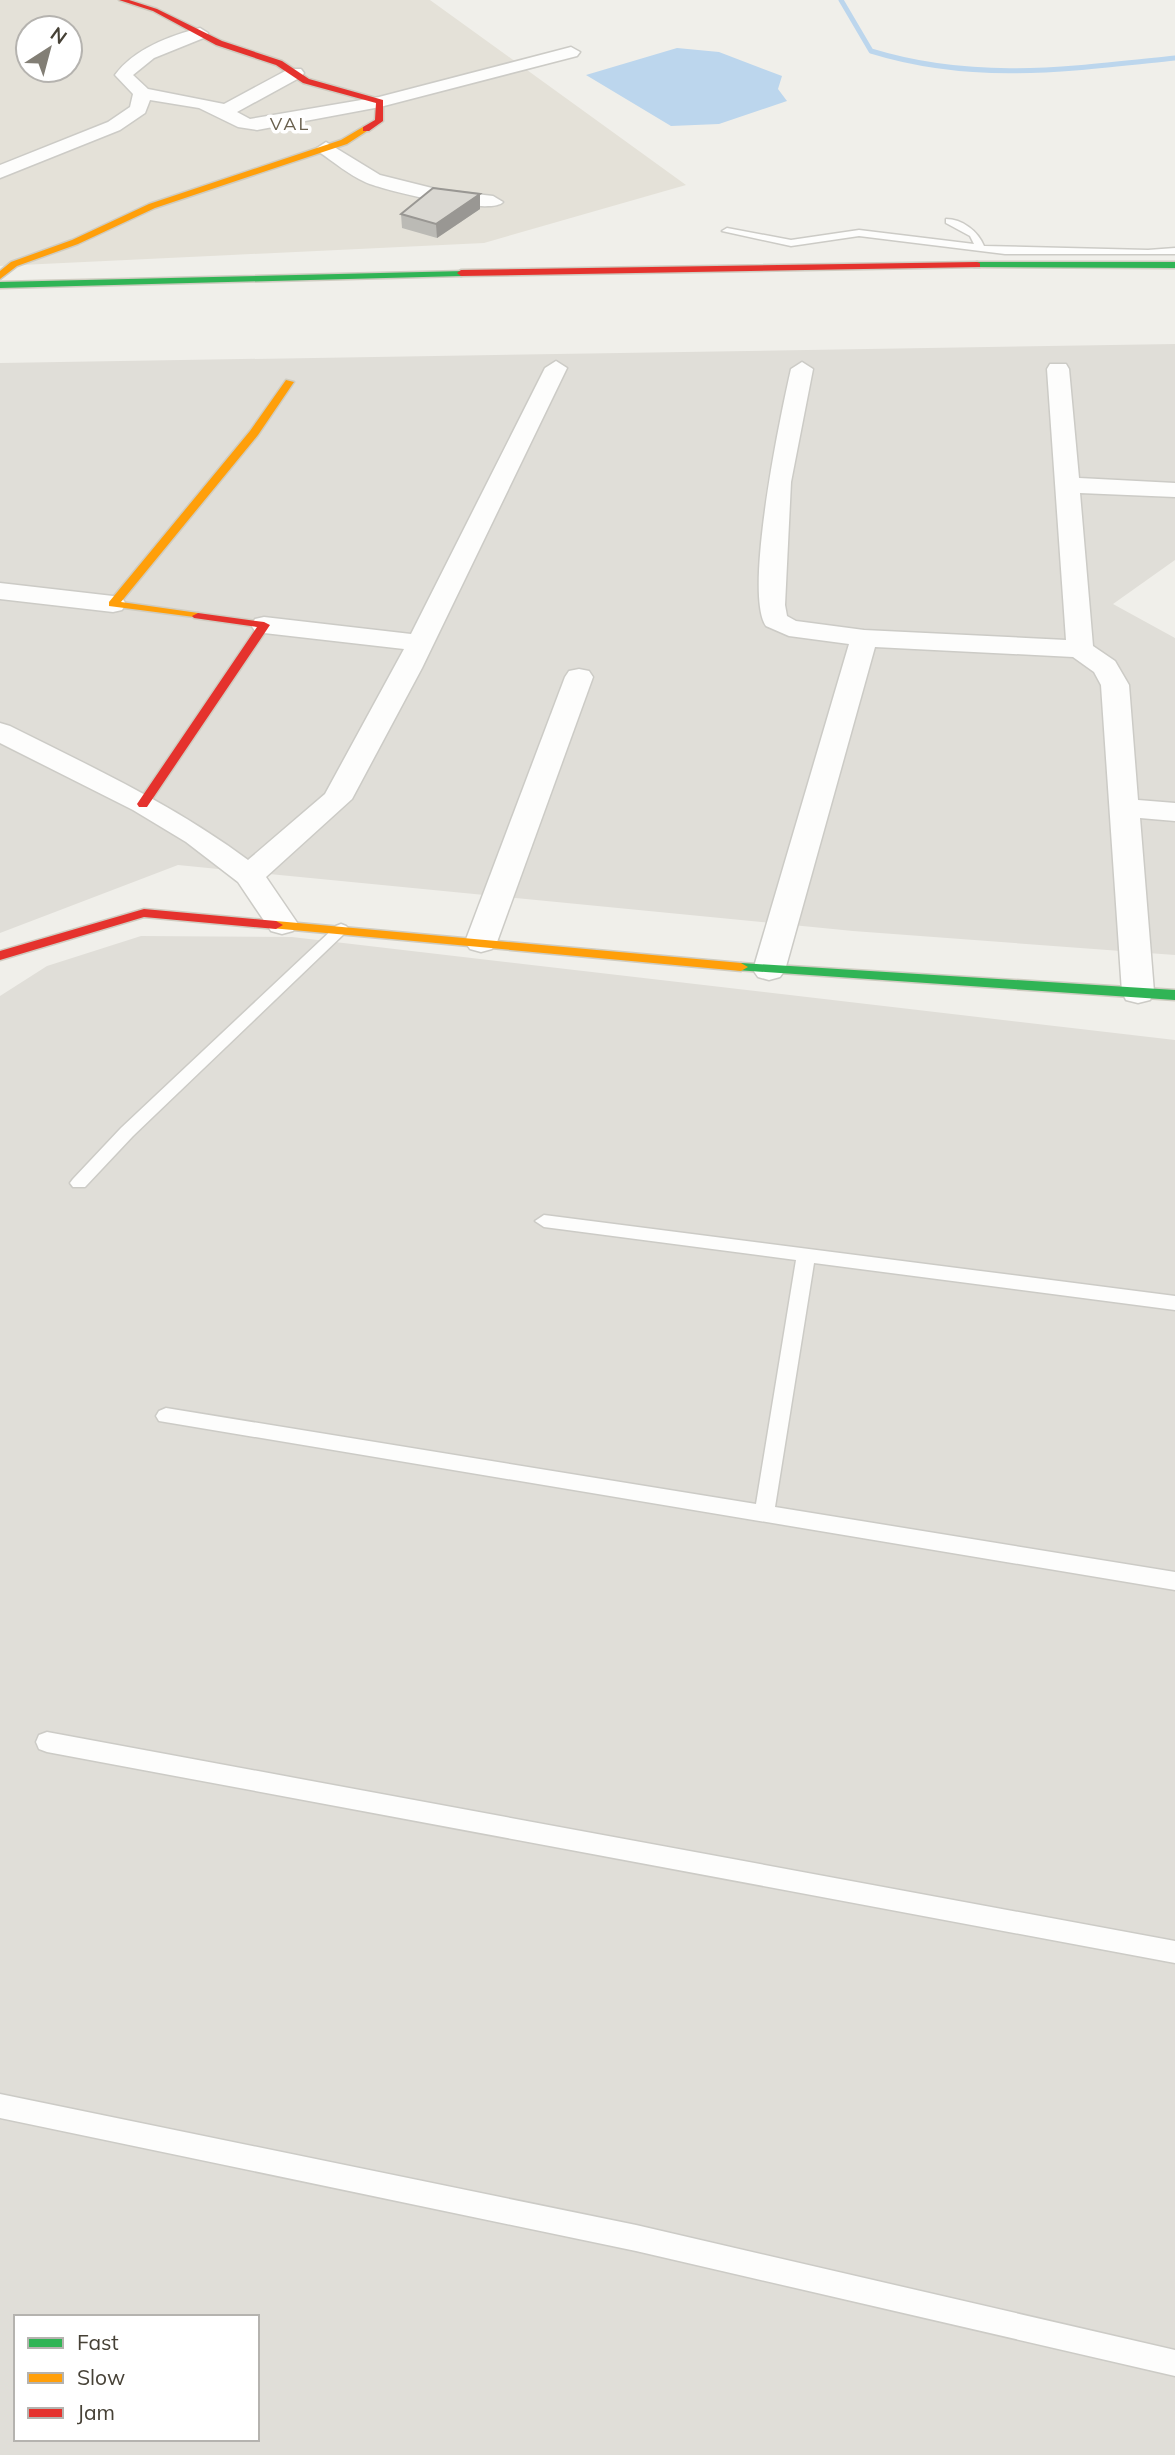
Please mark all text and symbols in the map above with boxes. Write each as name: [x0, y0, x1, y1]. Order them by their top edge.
north arrow: [14, 14, 84, 84]
text: N: [46, 21, 72, 49]
district label: VAL: [270, 112, 310, 135]
legend: [14, 2315, 259, 2441]
text: Fast: [77, 2329, 119, 2355]
text: Slow: [77, 2364, 125, 2390]
text: Jam: [77, 2399, 115, 2425]

